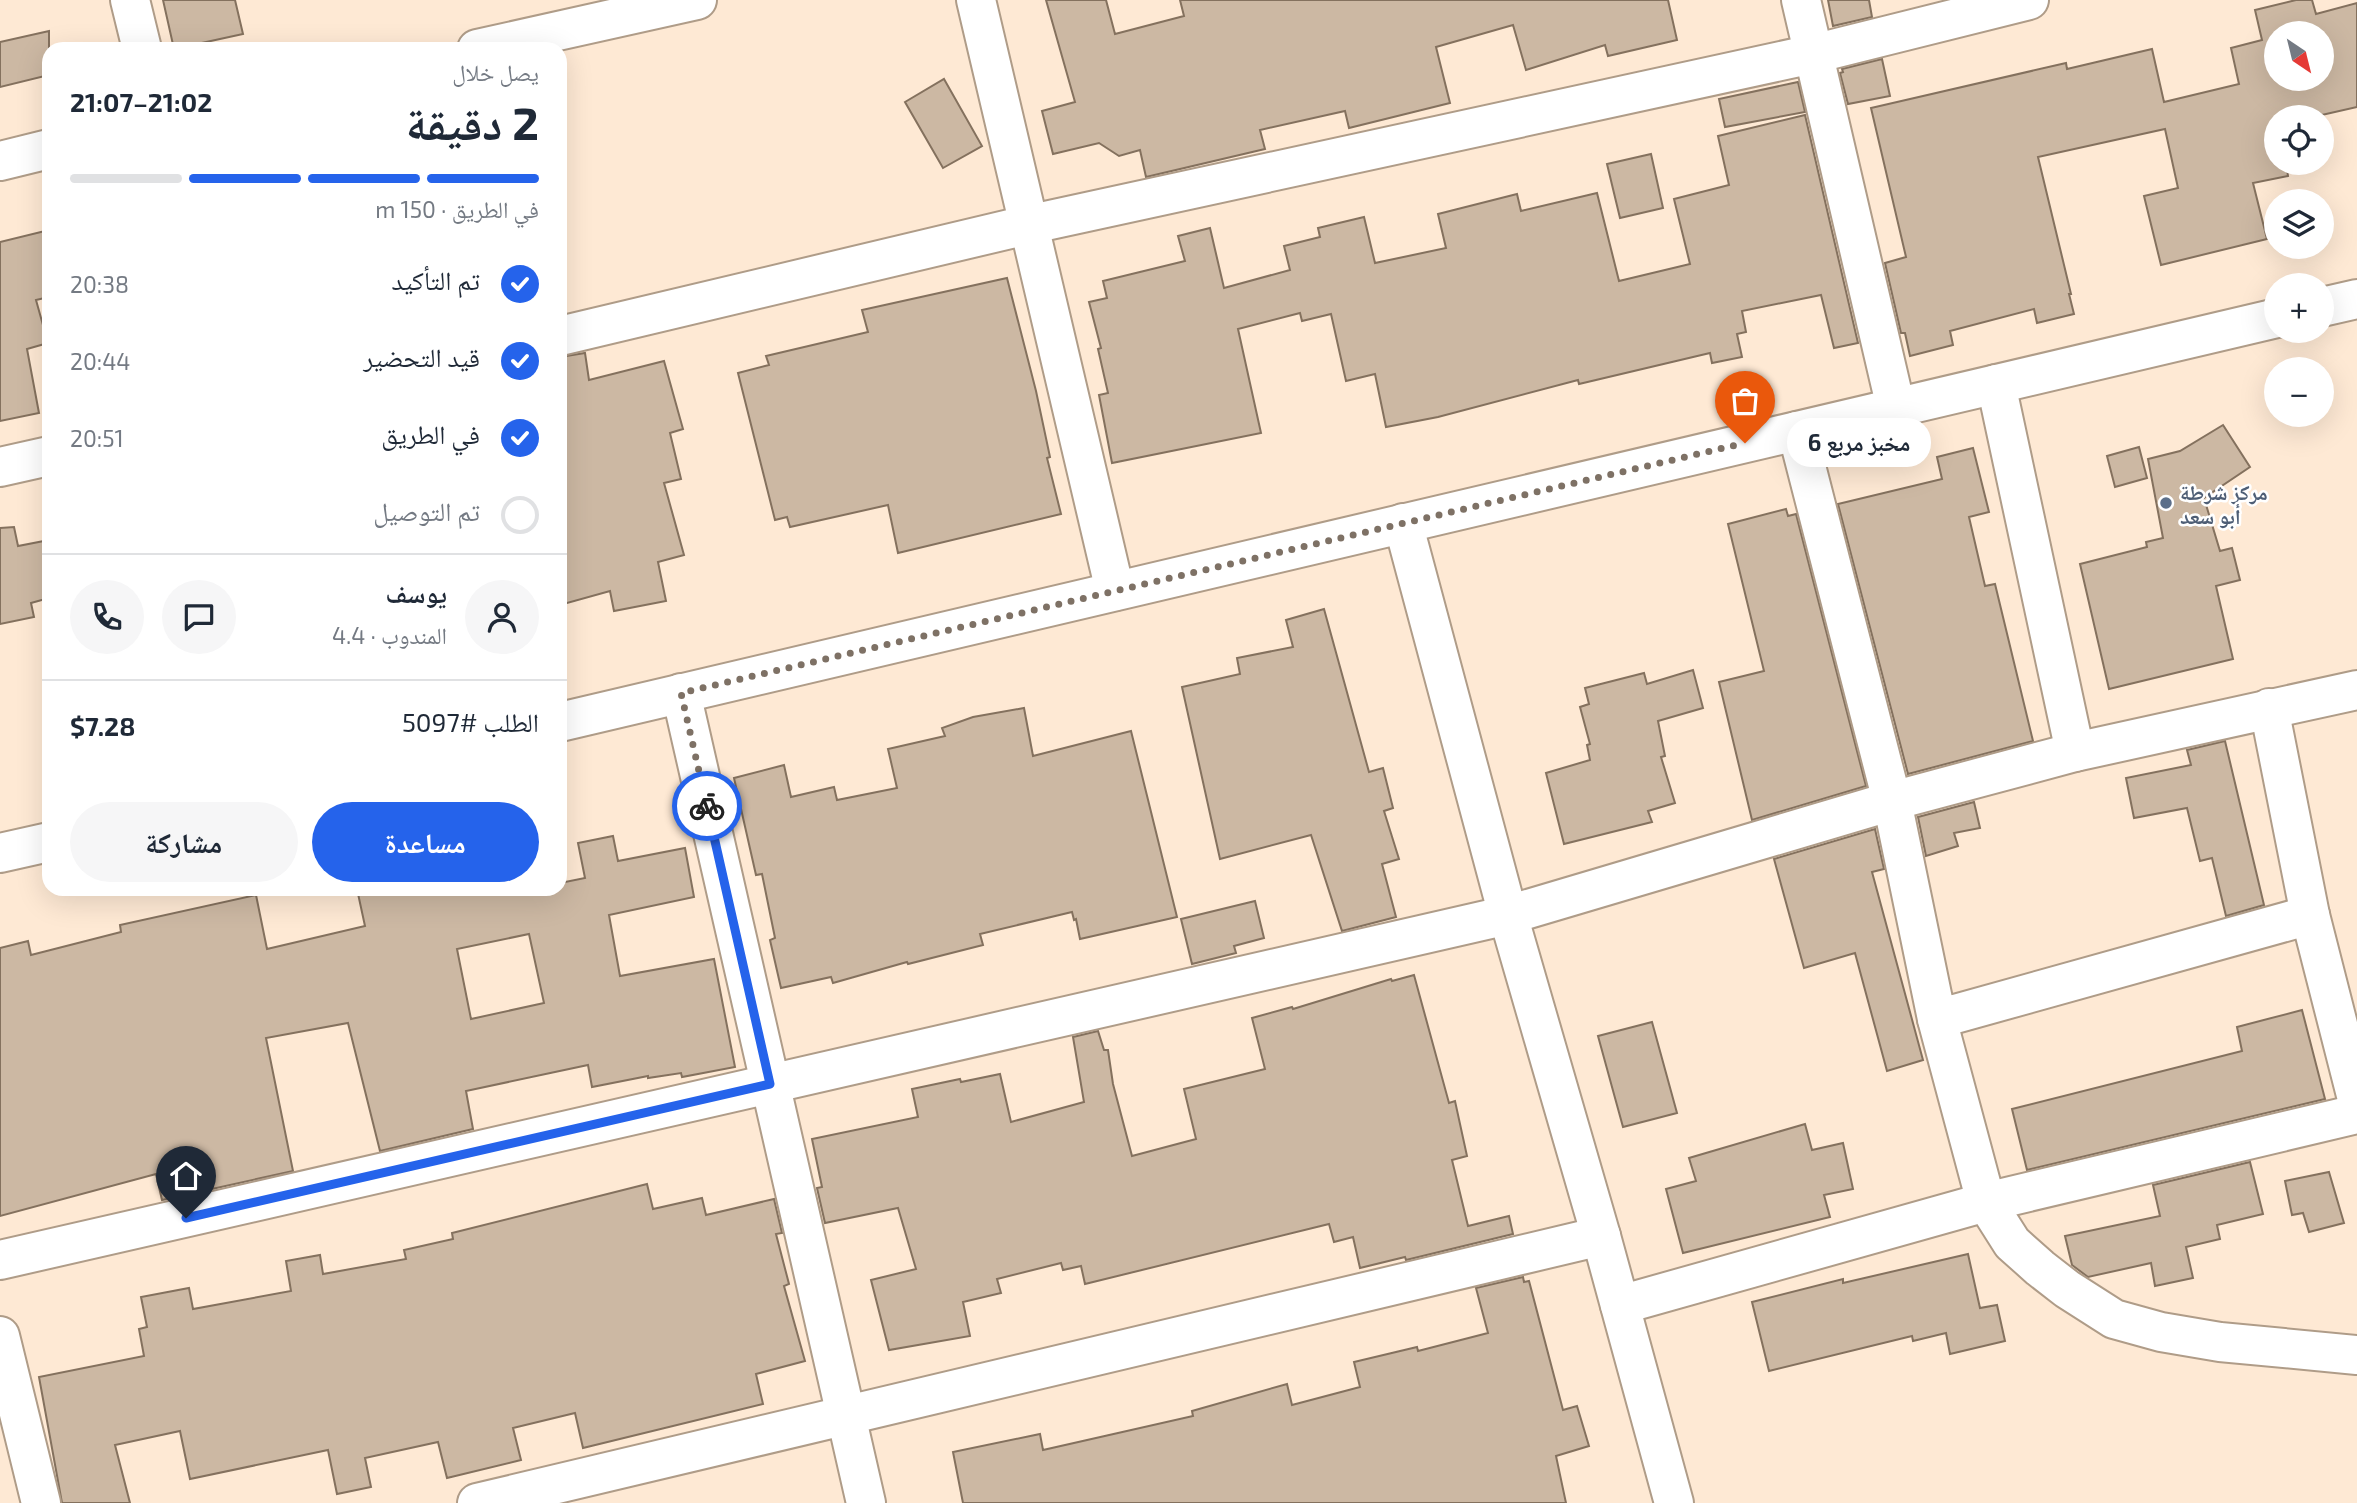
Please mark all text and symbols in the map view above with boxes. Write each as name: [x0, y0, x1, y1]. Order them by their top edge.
north arrow: [2264, 21, 2334, 91]
map controls: [2264, 21, 2334, 427]
text: يصل خلال: [452, 58, 539, 86]
text: 21:02–21:07: [70, 86, 212, 117]
text: 2 دقيقة: [406, 94, 539, 149]
button: locate: [2264, 105, 2334, 175]
button: layers: [2264, 189, 2334, 259]
text: في الطريق · 150 m: [375, 195, 539, 223]
text: تم التأكيد: [391, 264, 480, 295]
icon: check: [501, 265, 539, 303]
text: 20:38: [70, 270, 129, 298]
button: +: [2264, 273, 2334, 343]
text: قيد التحضير: [363, 341, 480, 372]
icon: check: [501, 342, 539, 380]
text: 20:44: [70, 347, 131, 375]
button: −: [2264, 357, 2334, 427]
pin: [1715, 371, 1775, 443]
icon: bag: [1726, 382, 1764, 420]
text: في الطريق: [381, 418, 480, 449]
callout: مخبز مربع 6: [1787, 418, 1930, 467]
icon: check: [501, 419, 539, 457]
text: 20:51: [70, 424, 124, 452]
text: مخبز مربع 6: [1808, 428, 1910, 456]
place label: مركز شرطة أبو سعد: [2180, 479, 2268, 529]
text: تم التوصيل: [373, 495, 480, 526]
marker: مركز شرطة أبو سعد: [2158, 495, 2174, 511]
text: يوسف: [386, 577, 447, 608]
button: phone: [70, 580, 144, 654]
button: chat: [162, 580, 236, 654]
button: person: [465, 580, 539, 654]
text: المندوب · 4.4: [332, 621, 447, 649]
text: الطلب #5097: [402, 706, 539, 737]
text: $7.28: [70, 710, 135, 741]
courier: [672, 771, 742, 841]
icon: bike: [688, 787, 726, 825]
button: مشاركة: [70, 802, 298, 882]
button: مساعدة: [312, 802, 539, 882]
pin: [156, 1146, 216, 1218]
icon: home: [167, 1157, 205, 1195]

